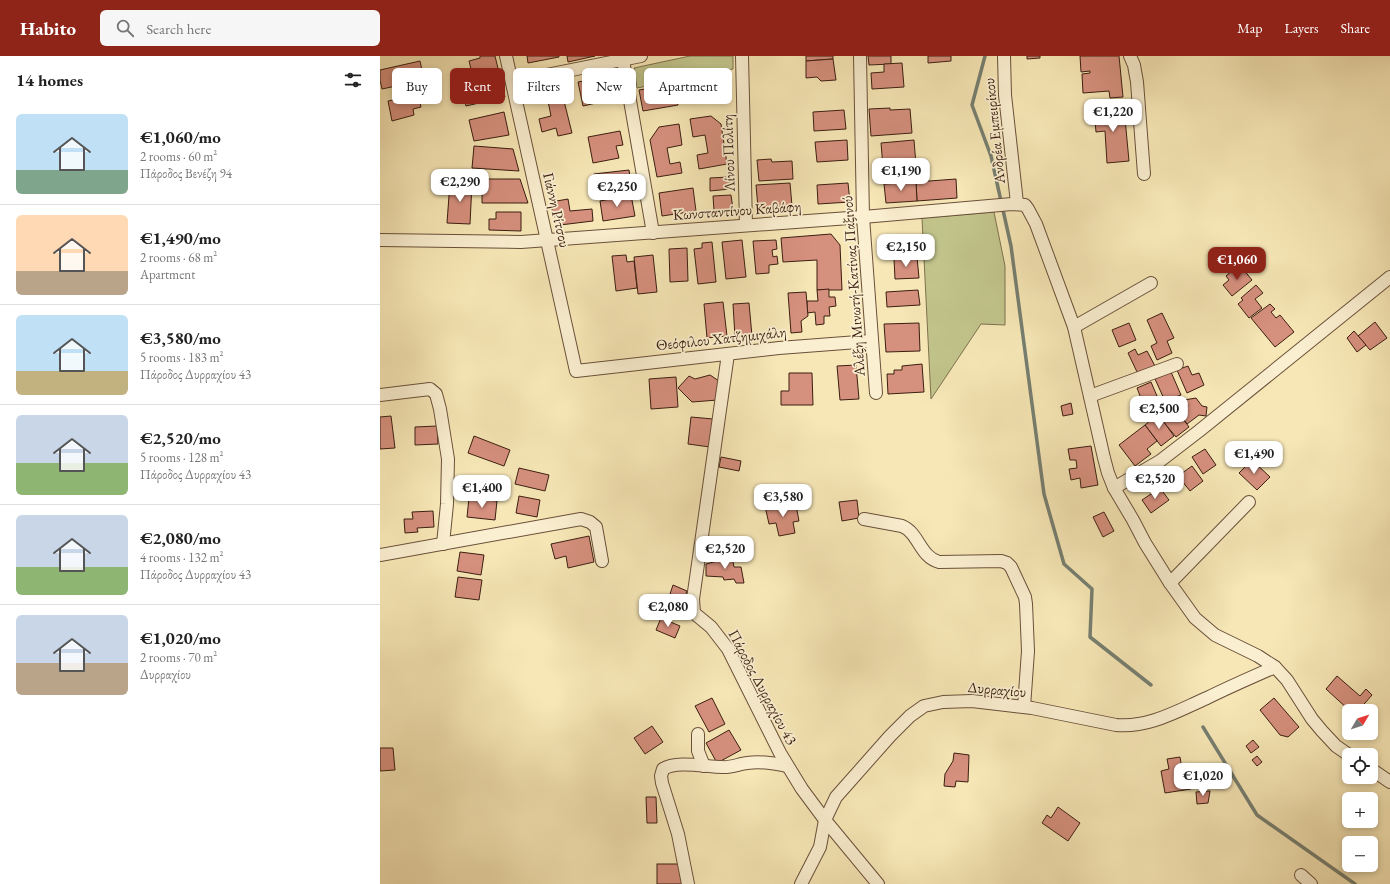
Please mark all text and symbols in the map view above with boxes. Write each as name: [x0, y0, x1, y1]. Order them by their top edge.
search box: [100, 10, 380, 46]
text: Habito: [20, 16, 76, 41]
icon: search: [114, 17, 136, 39]
text: Search here: [146, 19, 211, 38]
text: Map: [1237, 19, 1262, 37]
text: Layers: [1284, 19, 1319, 37]
text: Share: [1341, 19, 1370, 37]
chip: Buy: [392, 68, 442, 104]
chip: Rent: [450, 68, 505, 104]
chip: Filters: [513, 68, 574, 104]
chip: New: [582, 68, 636, 104]
chip: Apartment: [644, 68, 732, 104]
text: 14 homes: [16, 69, 83, 91]
icon: filters: [342, 69, 364, 91]
street label: Ανδρέα Εμπειρίκου: [979, 77, 1009, 186]
pin: €1,220: [1080, 99, 1146, 133]
text: €1,220: [1093, 103, 1133, 120]
street label: Λίνου Πολίτη: [717, 114, 739, 193]
text: €1,060/mo: [140, 126, 221, 148]
icon: home: [48, 130, 96, 178]
text: 2 rooms · 60 m²: [140, 148, 217, 165]
pin: €1,190: [868, 158, 934, 192]
text: €1,190: [881, 162, 921, 179]
text: Πάροδος Βενέζη 94: [140, 165, 232, 182]
pin: €2,290: [427, 169, 493, 203]
street label: Γιάννη Ρίτσου: [539, 171, 575, 249]
text: €2,290: [440, 173, 480, 190]
pin: €2,250: [584, 174, 650, 208]
text: €2,250: [597, 178, 637, 195]
street label: Αλέξη Μινωτή-Κατίνας Παξινού: [837, 195, 869, 378]
street label: Κωνσταντίνου Καβάφη: [672, 196, 802, 224]
text: €1,490/mo: [140, 227, 221, 249]
icon: home: [48, 231, 96, 279]
pin: €2,150: [873, 234, 939, 268]
text: €2,150: [886, 238, 926, 255]
pin: €1,060: [1204, 247, 1270, 281]
text: 2 rooms · 68 m²: [140, 249, 217, 266]
text: €1,060: [1217, 251, 1257, 268]
text: Apartment: [140, 266, 195, 283]
street label: Θεόφιλου Χατζημιχάλη: [655, 322, 787, 354]
text: €3,580/mo: [140, 327, 221, 349]
icon: home: [48, 331, 96, 379]
text: 5 rooms · 183 m²: [140, 349, 224, 366]
text: Πάροδος Δυρραχίου 43: [140, 366, 251, 383]
pin: €2,500: [1126, 396, 1192, 430]
text: €2,500: [1139, 400, 1179, 417]
text: €2,520/mo: [140, 427, 221, 449]
icon: home: [48, 431, 96, 479]
pin: €1,490: [1221, 441, 1287, 475]
text: €1,490: [1234, 445, 1274, 462]
text: 5 rooms · 128 m²: [140, 449, 224, 466]
text: Πάροδος Δυρραχίου 43: [140, 466, 251, 483]
pin: €2,520: [1122, 466, 1188, 500]
text: €2,520: [1135, 470, 1175, 487]
pin: €1,400: [449, 475, 515, 509]
text: €1,400: [462, 479, 502, 496]
pin: €3,580: [750, 484, 816, 518]
text: €3,580: [763, 488, 803, 505]
text: €2,080/mo: [140, 527, 221, 549]
icon: home: [48, 531, 96, 579]
pin: €2,520: [692, 536, 758, 570]
text: €2,520: [705, 540, 745, 557]
text: 4 rooms · 132 m²: [140, 549, 224, 566]
text: Πάροδος Δυρραχίου 43: [140, 566, 251, 583]
pin: €2,080: [635, 594, 701, 628]
text: €2,080: [648, 598, 688, 615]
street label: Πάροδος Δυρραχίου 43: [724, 626, 802, 748]
text: €1,020/mo: [140, 627, 221, 649]
icon: home: [48, 631, 96, 679]
text: 2 rooms · 70 m²: [140, 649, 217, 666]
text: Δυρραχίου: [140, 666, 191, 683]
street label: Δυρραχίου: [967, 677, 1027, 701]
north arrow: [1342, 704, 1378, 740]
map controls: [1342, 704, 1378, 872]
button: locate: [1342, 748, 1378, 784]
pin: €1,020: [1170, 763, 1236, 797]
text: €1,020: [1183, 767, 1223, 784]
button: +: [1342, 792, 1378, 828]
button: −: [1342, 836, 1378, 872]

